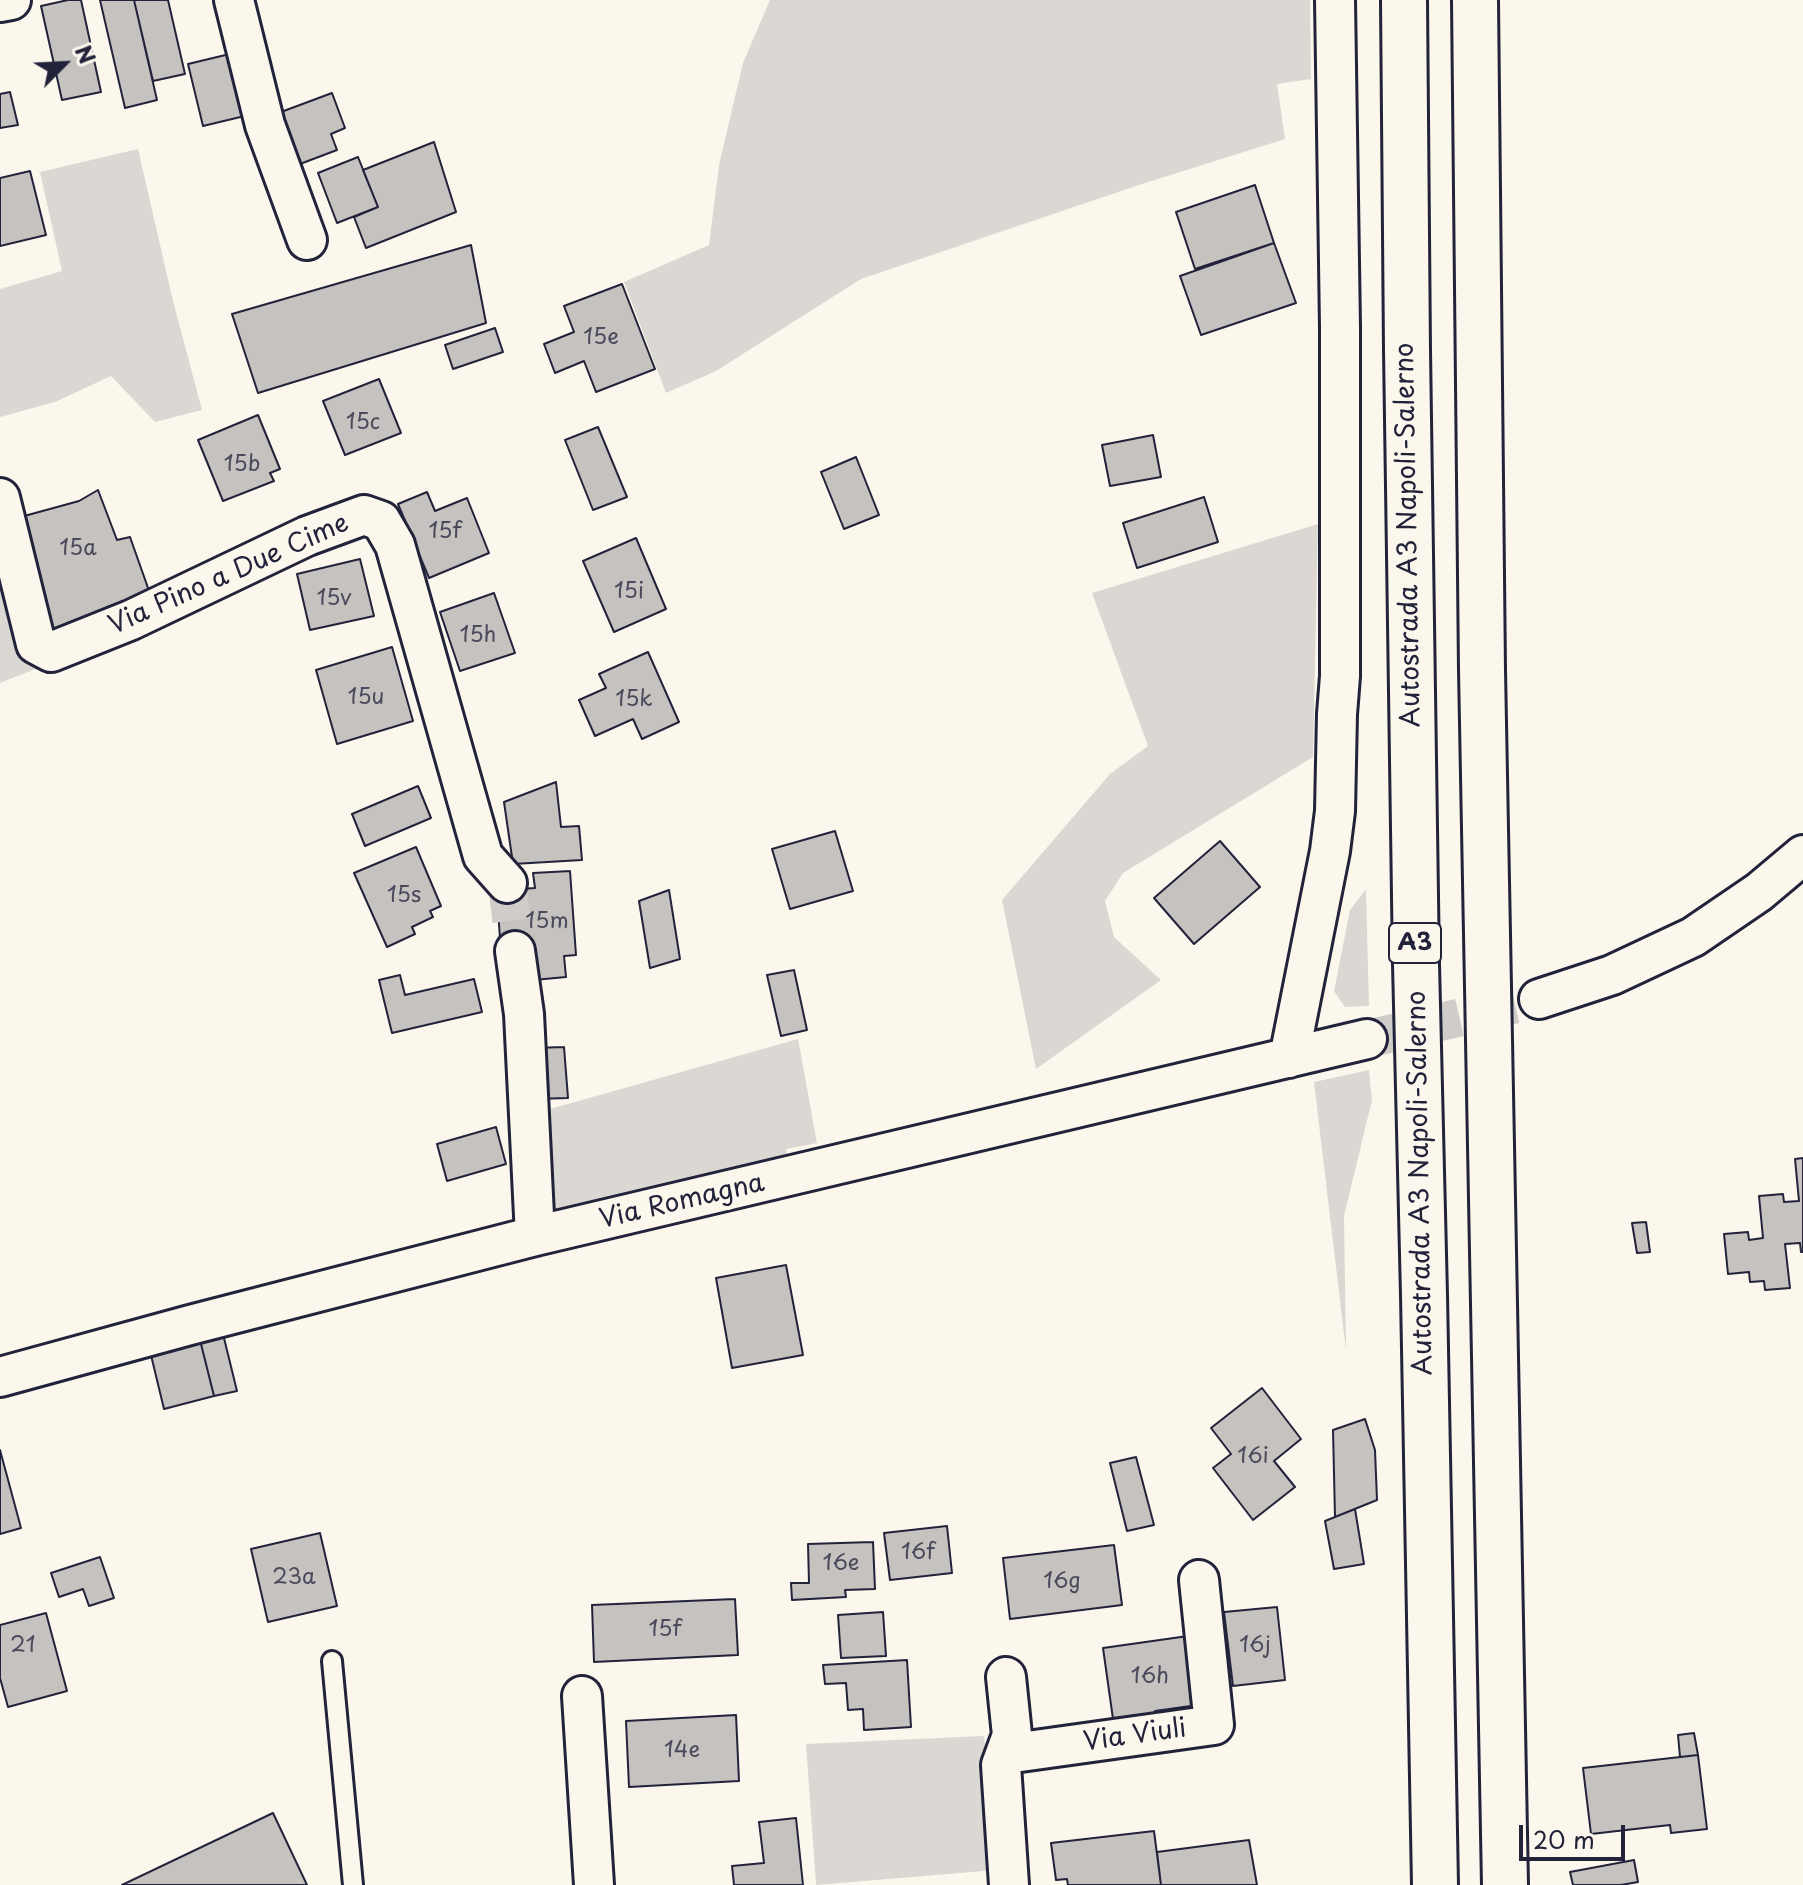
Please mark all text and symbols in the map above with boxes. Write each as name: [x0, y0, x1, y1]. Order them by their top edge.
north arrow: [24, 24, 104, 104]
text: N: [68, 39, 105, 69]
house number: 15e: [583, 325, 619, 351]
street label: Autostrada A3 Napoli-Salerno: [1390, 342, 1428, 728]
house number: 15c: [346, 410, 380, 436]
house number: 15b: [224, 452, 260, 478]
street label: Via Pino a Due Cime: [104, 508, 354, 642]
house number: 15f: [428, 519, 462, 545]
house number: 15a: [59, 536, 97, 562]
house number: 15i: [614, 579, 644, 605]
house number: 15v: [316, 586, 352, 612]
house number: 15h: [460, 623, 496, 649]
house number: 15u: [348, 685, 384, 711]
house number: 15k: [615, 687, 653, 713]
house number: 15s: [387, 883, 421, 909]
house number: 15m: [525, 909, 569, 935]
road number: A3: [1389, 923, 1441, 963]
street label: Autostrada A3 Napoli-Salerno: [1402, 990, 1440, 1376]
street label: Via Romagna: [597, 1168, 767, 1236]
house number: 16i: [1237, 1444, 1269, 1470]
house number: 16f: [901, 1540, 935, 1566]
house number: 16e: [823, 1551, 859, 1577]
house number: 23a: [272, 1565, 316, 1591]
house number: 16g: [1043, 1569, 1081, 1595]
house number: 15f: [648, 1617, 682, 1643]
house number: 21: [10, 1633, 36, 1659]
house number: 16j: [1239, 1633, 1271, 1659]
house number: 16h: [1131, 1664, 1169, 1690]
street label: Via Viuli: [1082, 1713, 1188, 1759]
house number: 14e: [664, 1738, 700, 1764]
scale bar: [1523, 1809, 1629, 1859]
text: 20 m: [1533, 1821, 1595, 1857]

